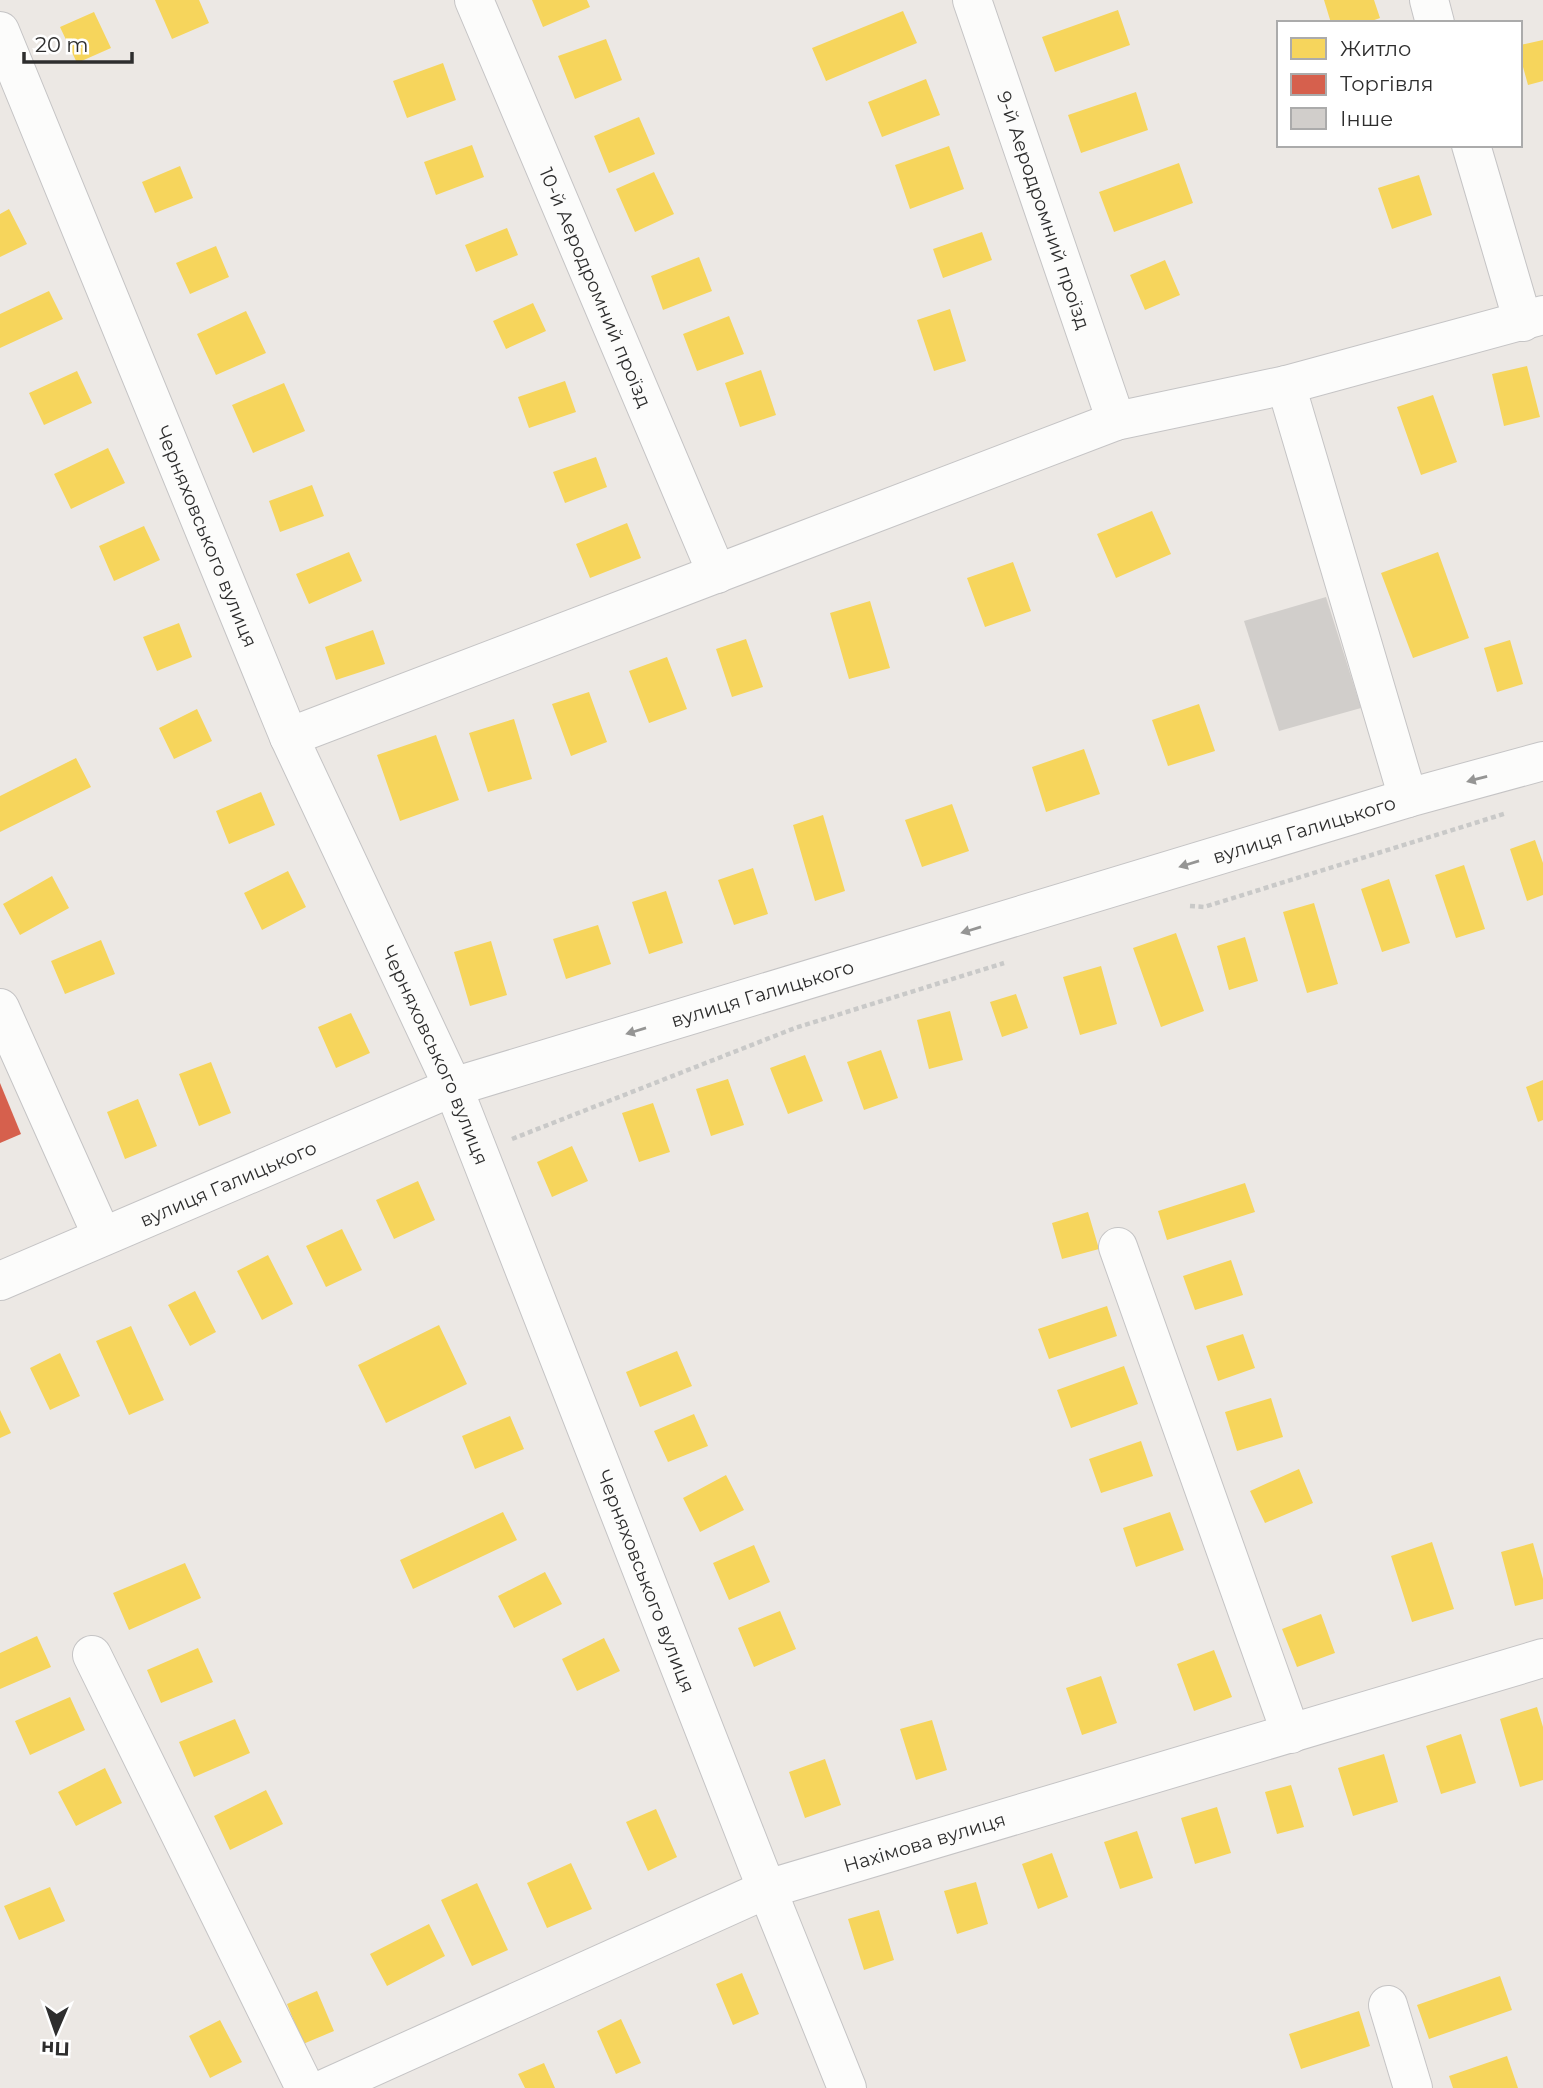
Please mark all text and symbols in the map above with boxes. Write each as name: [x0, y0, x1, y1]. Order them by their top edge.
scale bar: [24, 21, 133, 65]
legend: [1277, 21, 1522, 147]
text: 20 m: [35, 32, 89, 57]
text: Житло: [1340, 36, 1411, 61]
text: Торгівля: [1340, 71, 1433, 96]
street label: 9-й Аеродромний проїзд: [992, 88, 1095, 332]
text: Інше: [1340, 106, 1393, 131]
street label: 10-й Аеродромний проїзд: [534, 164, 656, 411]
street label: Черняховського вулиця: [151, 422, 262, 651]
one-way arrow: [1466, 774, 1487, 784]
street label: вулиця Галицького: [1210, 791, 1399, 868]
one-way arrow: [1178, 860, 1199, 870]
one-way arrow: [960, 925, 981, 936]
street label: Черняховського вулиця: [376, 942, 493, 1168]
street label: вулиця Галицького: [668, 955, 857, 1032]
one-way arrow: [625, 1027, 646, 1037]
street label: вулиця Галицького: [136, 1136, 320, 1232]
street label: Черняховського вулиця: [592, 1467, 700, 1696]
street label: Нахімова вулиця: [841, 1808, 1008, 1878]
north arrow: [21, 1997, 91, 2067]
text: Пн: [41, 2036, 70, 2060]

